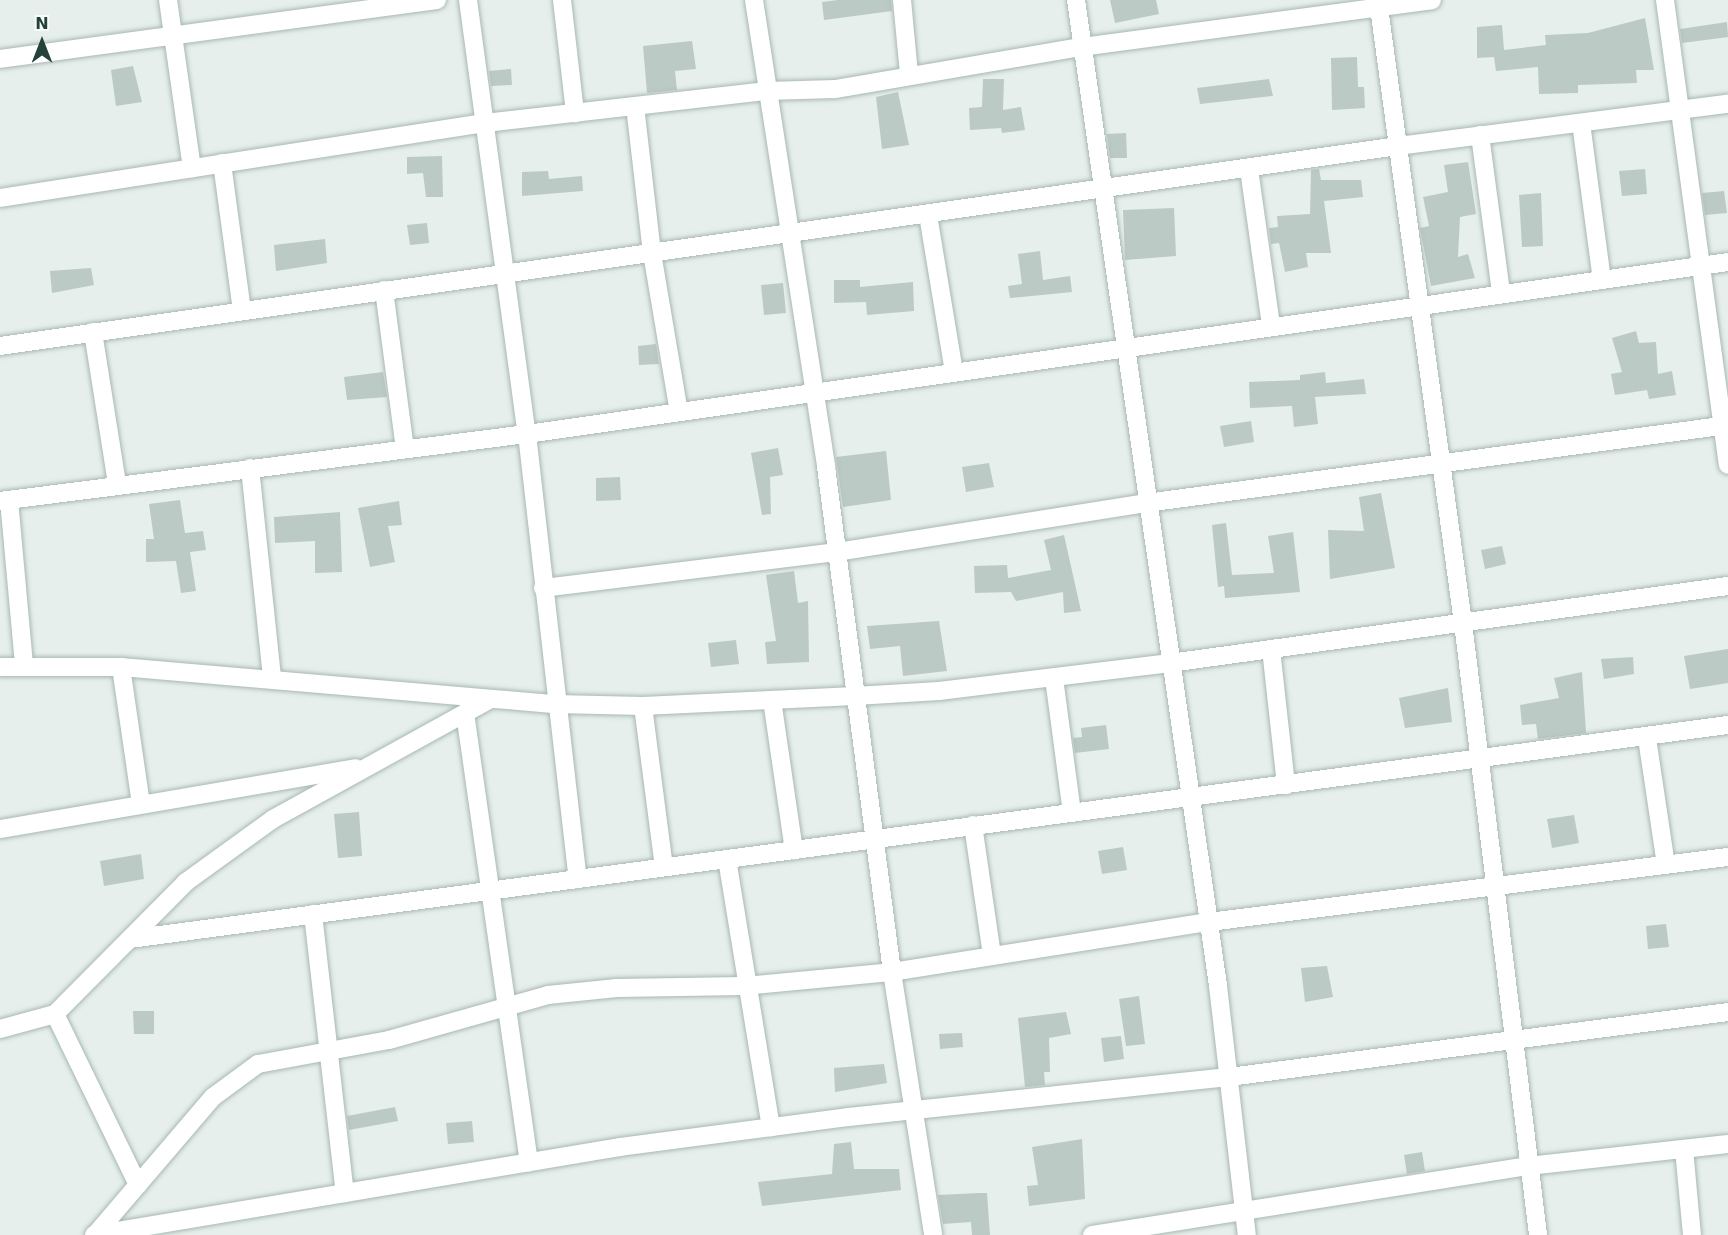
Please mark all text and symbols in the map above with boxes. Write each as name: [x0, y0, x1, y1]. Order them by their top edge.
north arrow: [12, 12, 72, 72]
text: N: [35, 14, 49, 33]

